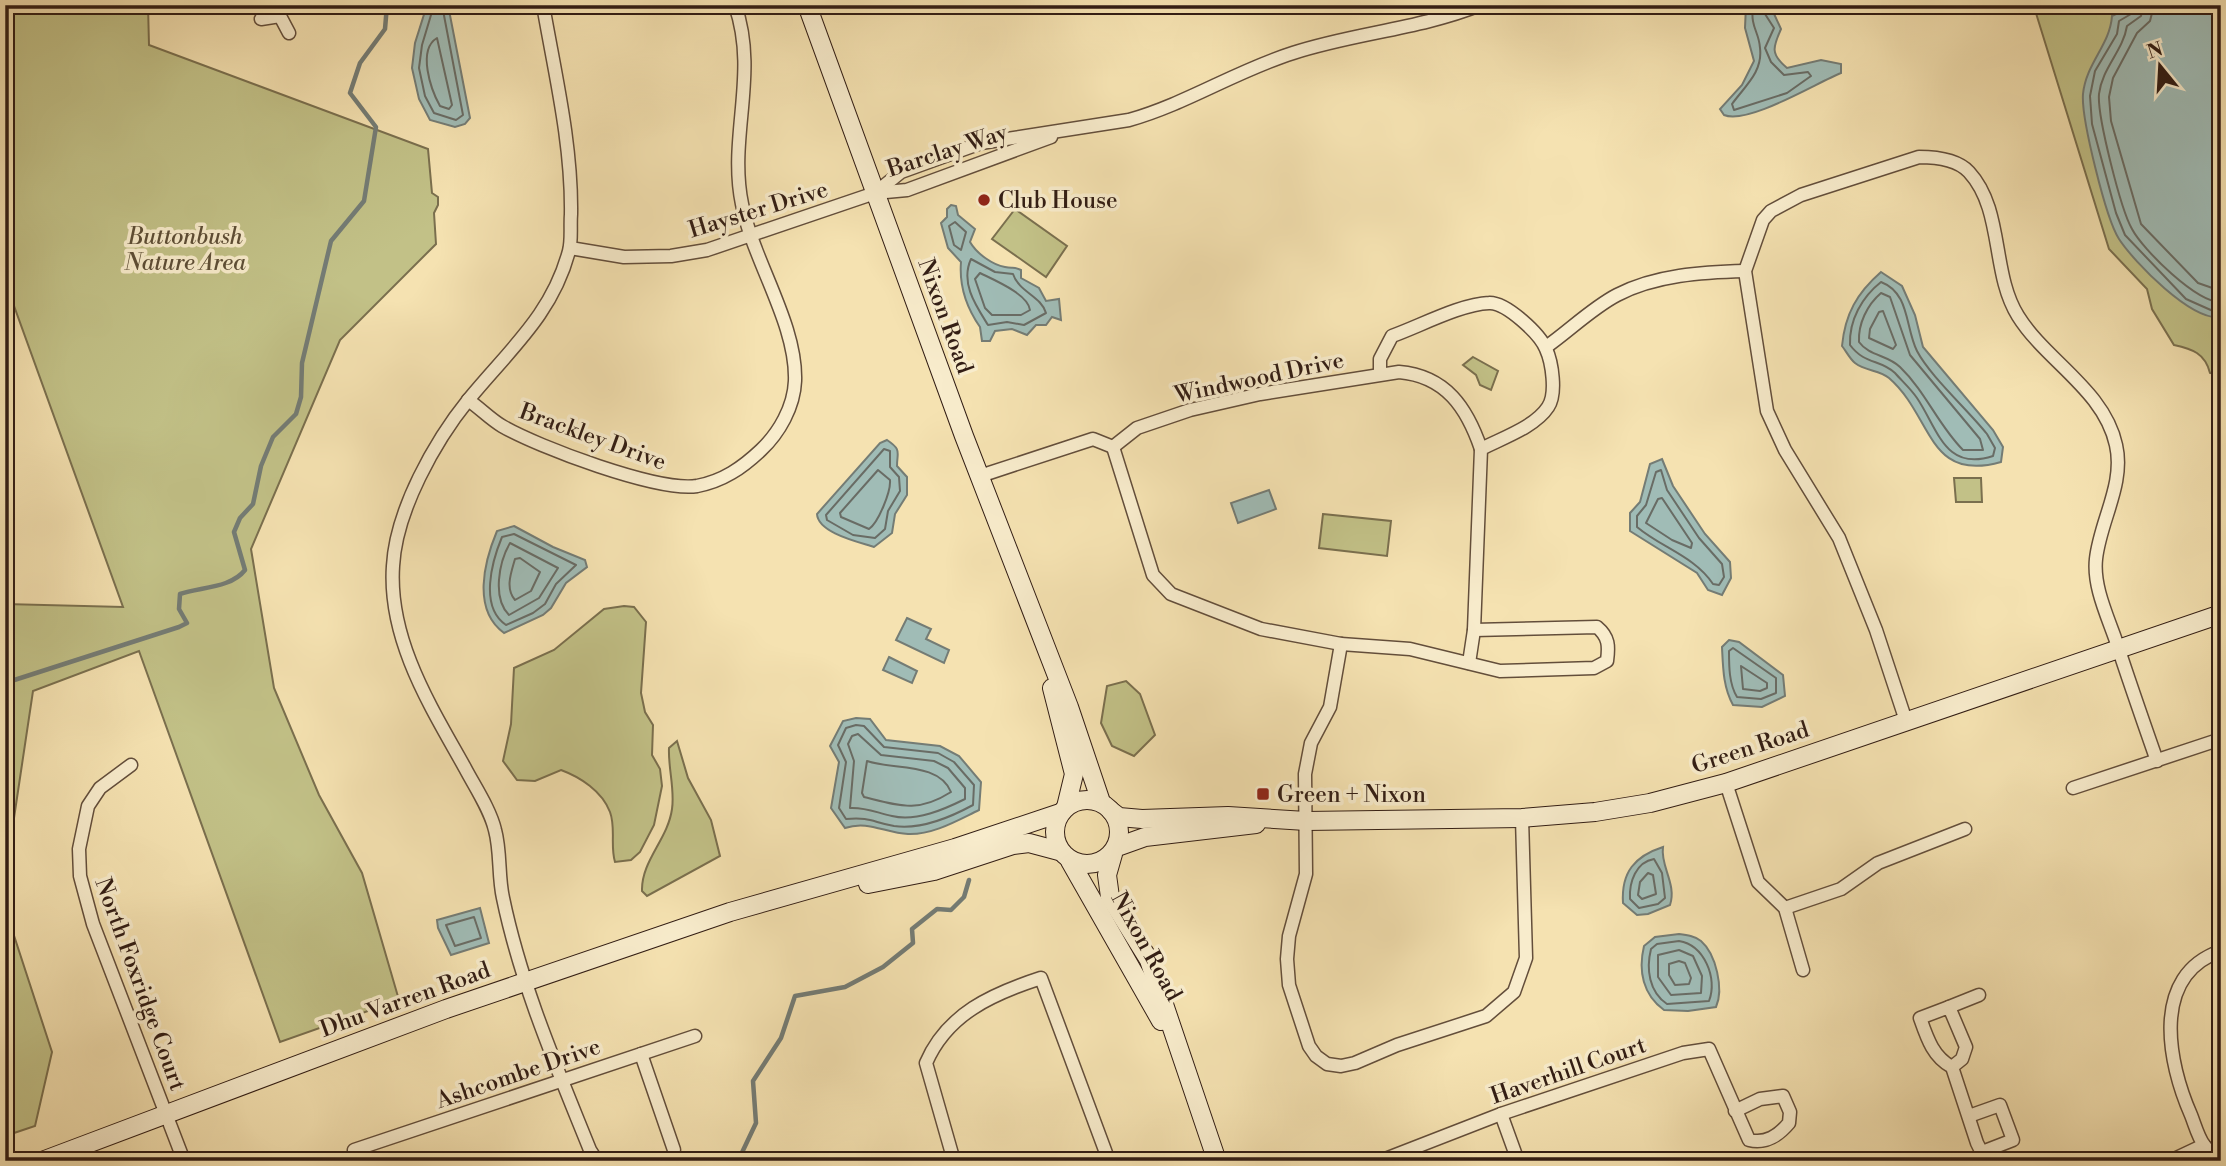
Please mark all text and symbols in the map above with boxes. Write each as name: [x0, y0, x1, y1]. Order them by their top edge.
north arrow: [2124, 32, 2194, 102]
text: N: [2144, 37, 2166, 65]
street label: Barclay Way: [883, 118, 1012, 184]
street label: Hayster Drive: [685, 175, 831, 244]
place label: Club House: [998, 187, 1118, 215]
marker: Club House: [976, 192, 992, 208]
park label: Buttonbush Nature Area: [123, 223, 246, 277]
street label: Nixon Road: [911, 255, 979, 378]
street label: Windwood Drive: [1171, 346, 1346, 410]
street label: Brackley Drive: [515, 397, 670, 476]
street label: Green Road: [1688, 716, 1813, 780]
place label: Green + Nixon: [1277, 781, 1426, 809]
marker: Green + Nixon: [1255, 786, 1271, 802]
street label: North Foxridge Court: [89, 874, 192, 1095]
street label: Nixon Road: [1105, 887, 1188, 1006]
street label: Dhu Varren Road: [316, 956, 494, 1044]
street label: Haverhill Court: [1487, 1031, 1650, 1111]
street label: Ashcombe Drive: [431, 1033, 604, 1116]

